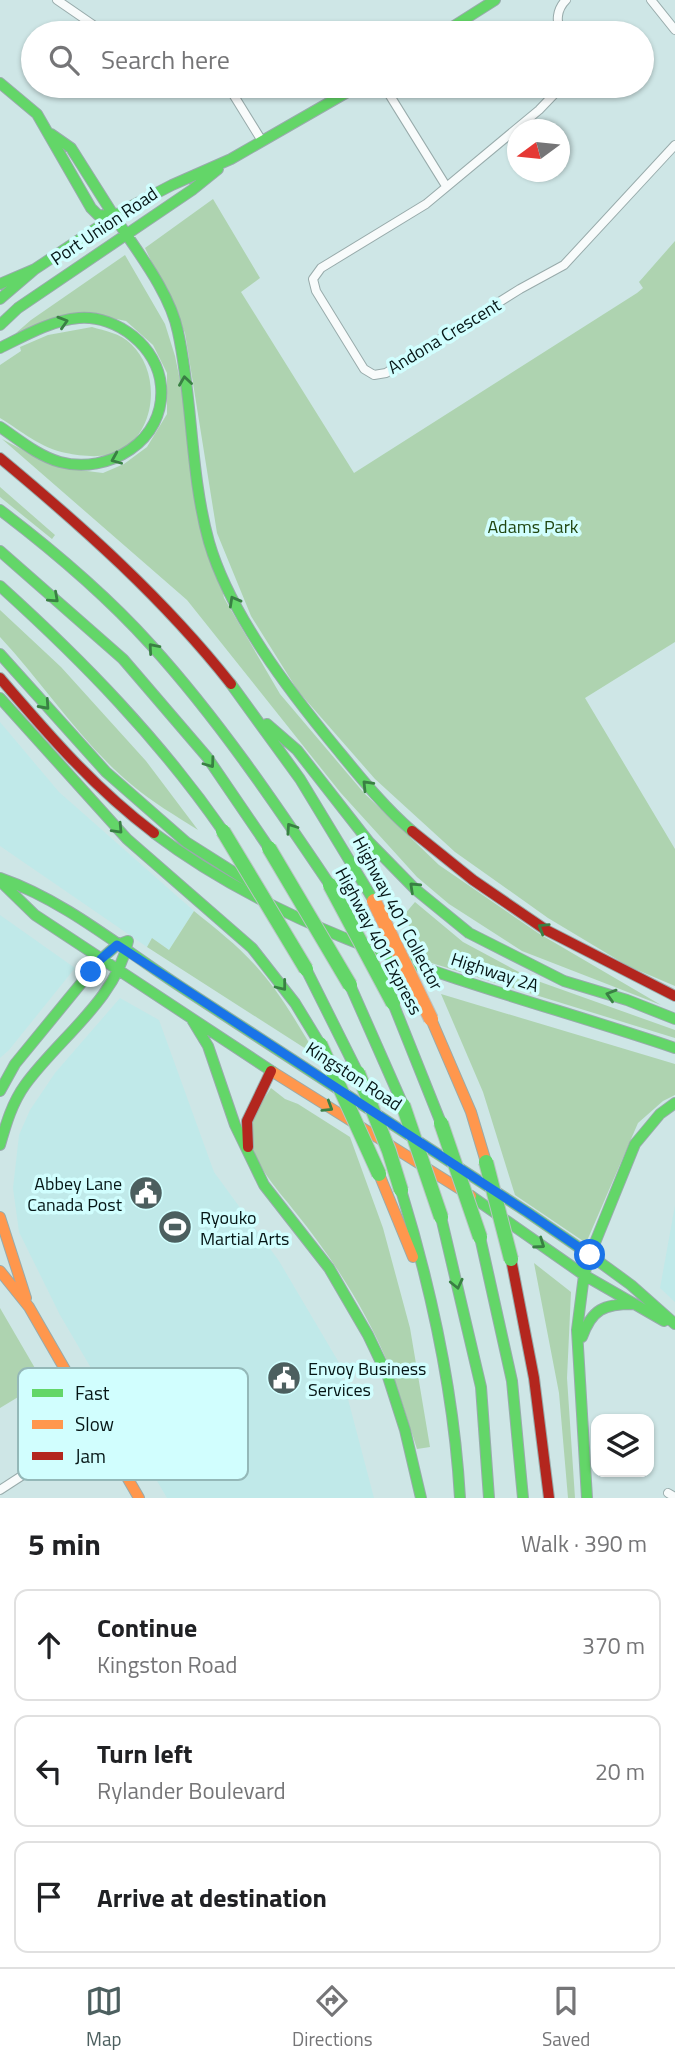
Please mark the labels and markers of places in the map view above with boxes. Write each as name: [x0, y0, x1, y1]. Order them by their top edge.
place label: Abbey Lane Canada Post: [27, 1170, 123, 1218]
public building icon: Abbey Lane Canada Post: [127, 1174, 165, 1212]
place label: Ryouko Martial Arts: [200, 1204, 289, 1252]
sports icon: Ryouko Martial Arts: [156, 1208, 194, 1246]
place label: Envoy Business Services: [308, 1355, 426, 1403]
public building icon: Envoy Business Services: [265, 1359, 303, 1397]

